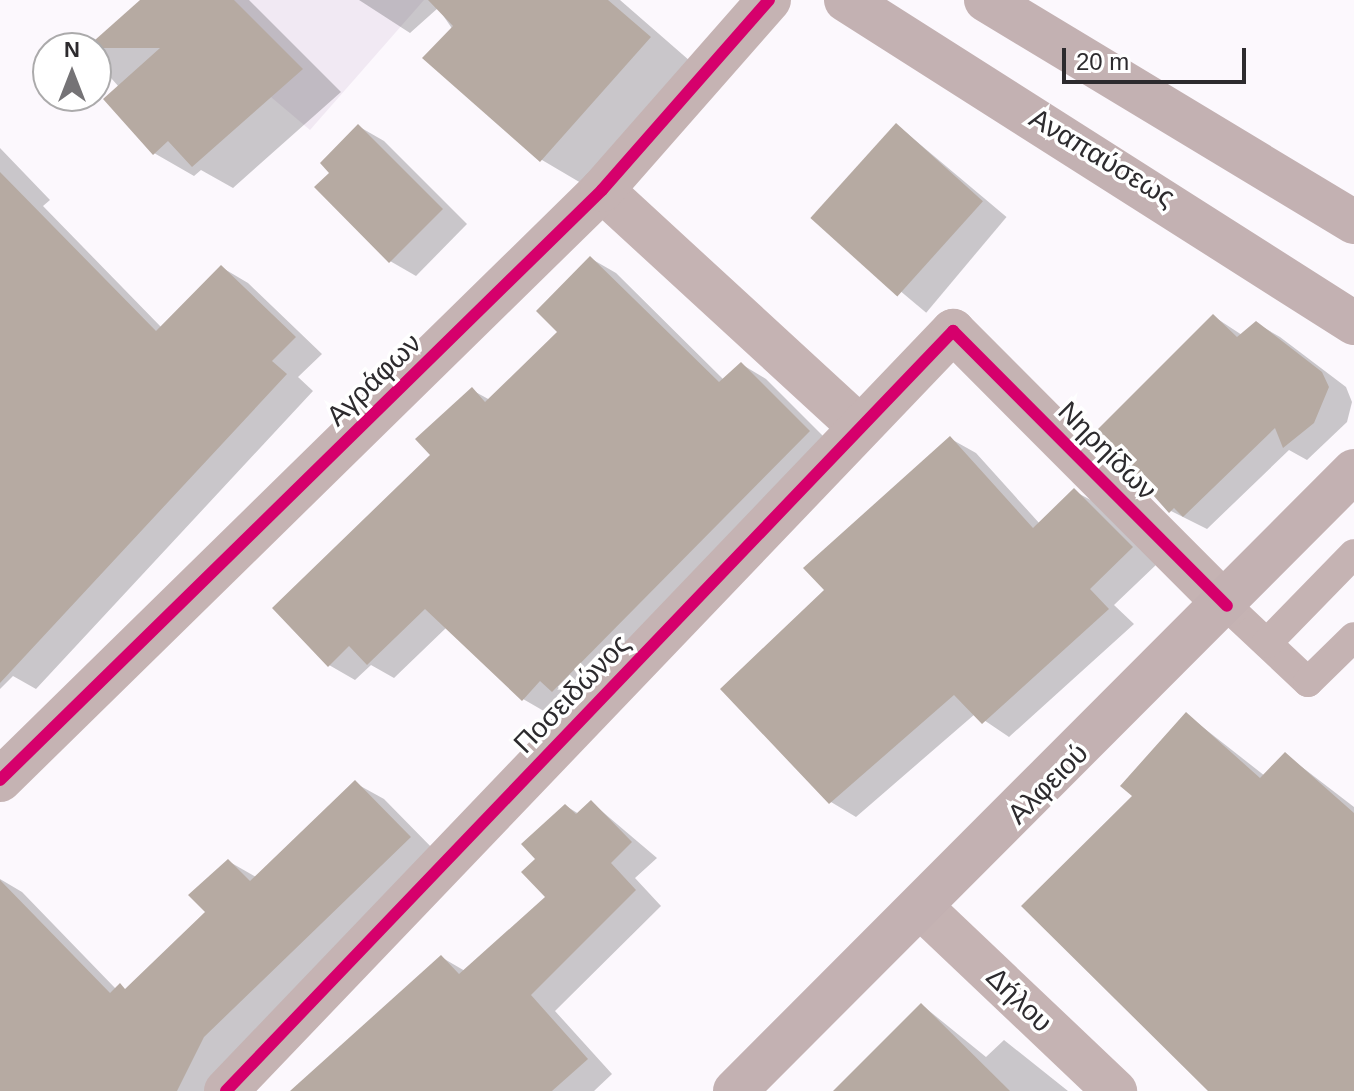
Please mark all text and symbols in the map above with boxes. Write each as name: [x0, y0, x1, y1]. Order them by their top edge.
north arrow: [32, 32, 112, 112]
scale bar: [1066, 32, 1250, 82]
text: N: [64, 37, 80, 62]
text: 20 m: [1076, 48, 1129, 75]
street label: Αναπαύσεως: [1023, 101, 1181, 215]
street label: Αγράφων: [320, 327, 428, 433]
street label: Νηρηίδων: [1051, 395, 1163, 507]
street label: Ποσειδώνος: [507, 628, 637, 760]
street label: Αλφειού: [1001, 737, 1095, 831]
street label: Δήλου: [979, 961, 1059, 1039]

